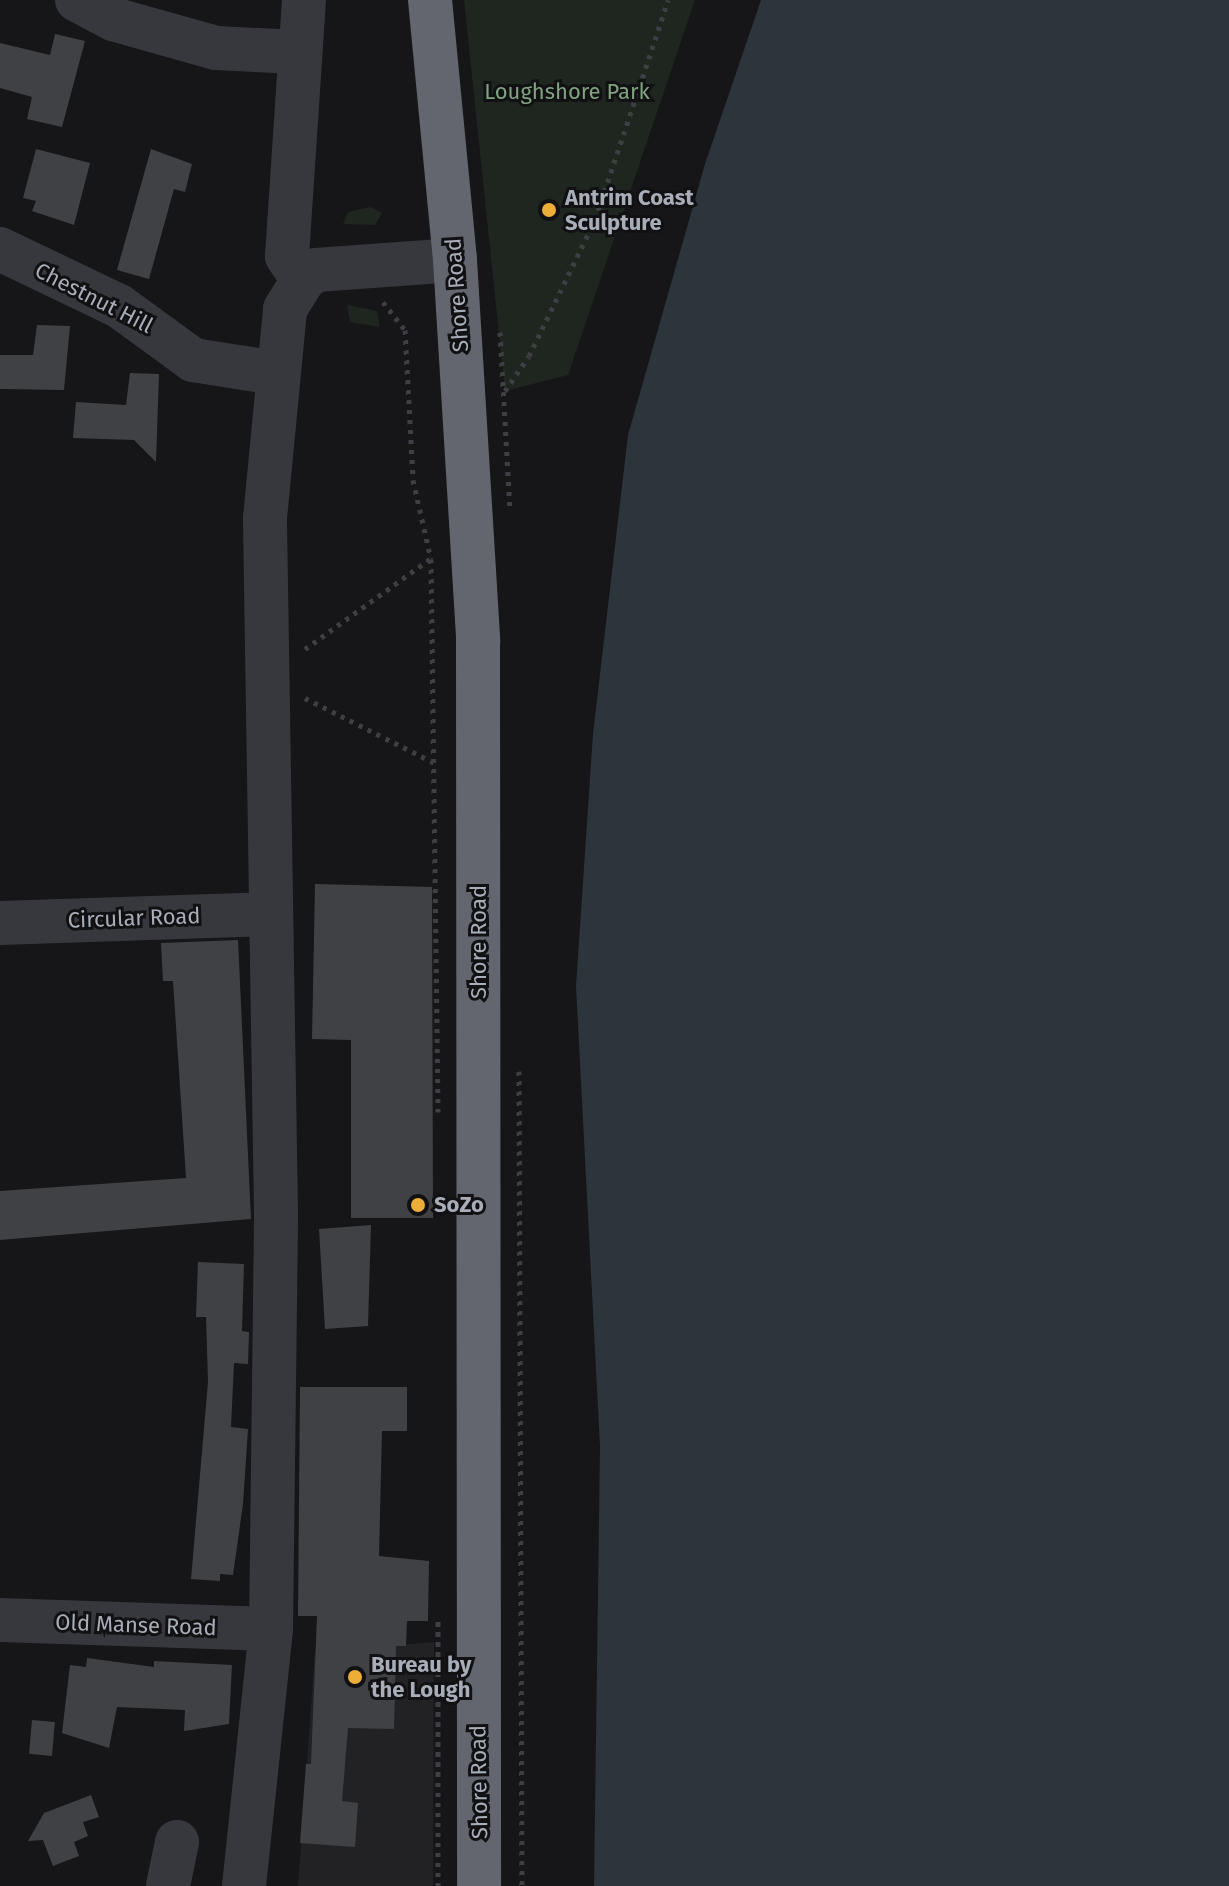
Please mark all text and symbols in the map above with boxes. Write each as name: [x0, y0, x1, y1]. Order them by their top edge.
park label: Loughshore Park: [484, 79, 650, 105]
place label: Antrim Coast Sculpture: [565, 184, 694, 236]
marker: Antrim Coast Sculpture: [540, 201, 558, 219]
street label: Shore Road: [440, 237, 474, 353]
street label: Chestnut Hill: [31, 257, 157, 339]
street label: Shore Road: [466, 885, 492, 999]
street label: Circular Road: [67, 902, 201, 934]
place label: SoZo: [434, 1192, 484, 1218]
marker: SoZo: [409, 1196, 427, 1214]
street label: Old Manse Road: [55, 1609, 217, 1641]
place label: Bureau by the Lough: [371, 1651, 471, 1702]
marker: Bureau by the Lough: [346, 1668, 364, 1686]
street label: Shore Road: [465, 1725, 493, 1839]

